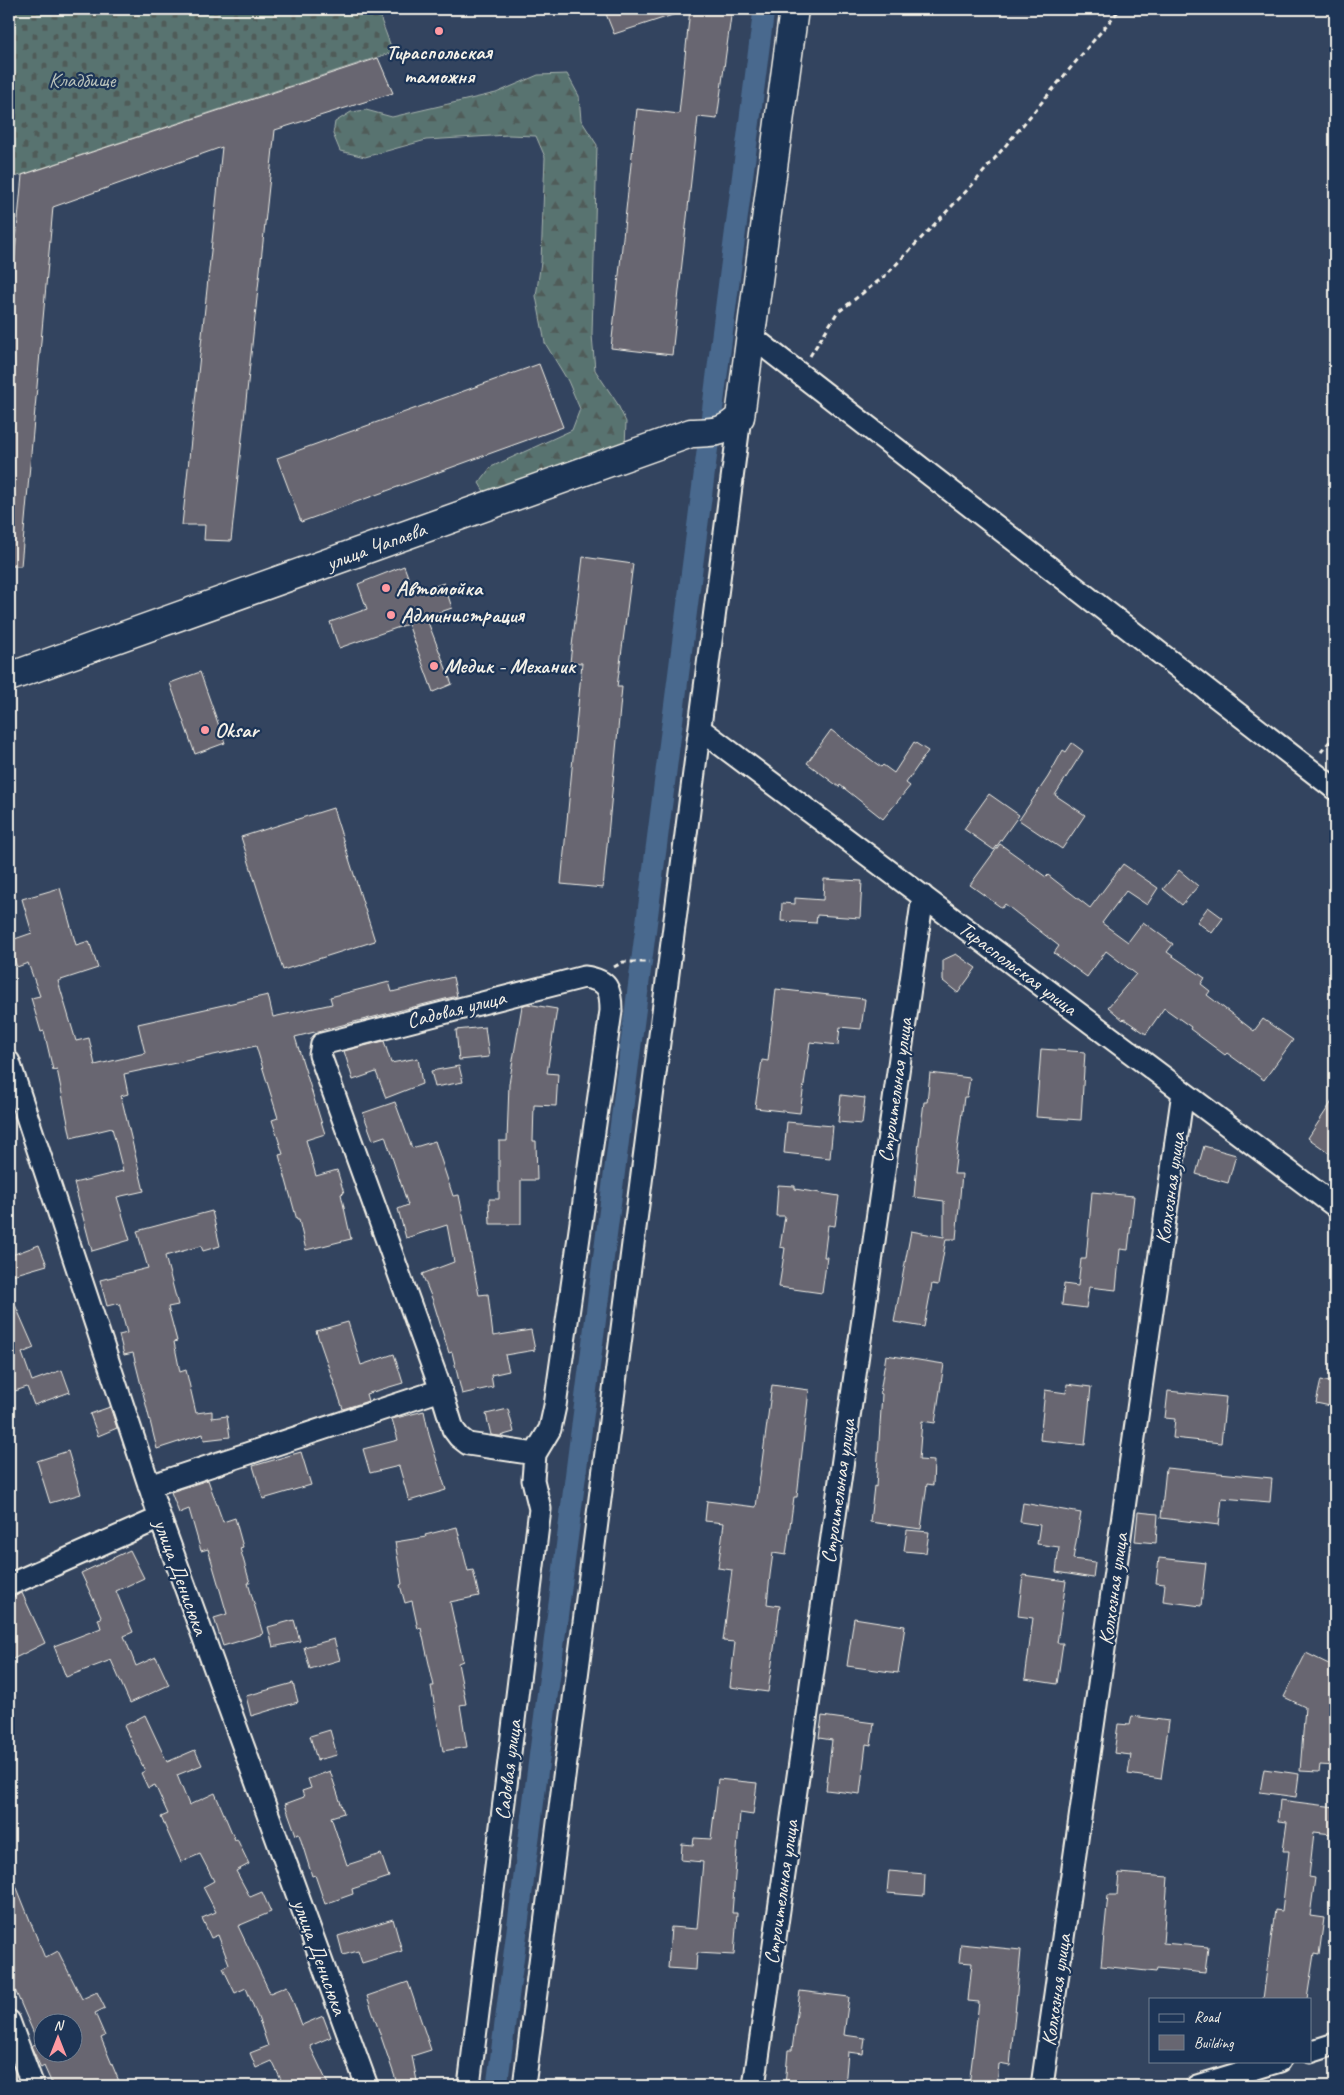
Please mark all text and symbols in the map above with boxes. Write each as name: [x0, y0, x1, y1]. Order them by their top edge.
marker: Тираспольская таможня: [433, 25, 445, 37]
place label: Тираспольская таможня: [386, 39, 493, 89]
park label: Кладбище: [49, 67, 117, 93]
street label: улица Чапаева: [321, 515, 431, 577]
place label: Автомойка: [396, 575, 484, 601]
marker: Автомойка: [380, 582, 392, 594]
place label: Администрация: [401, 602, 525, 628]
marker: Администрация: [385, 609, 397, 621]
place label: Медик - Механик: [444, 653, 577, 679]
marker: Медик - Механик: [428, 660, 440, 672]
place label: Oksar: [215, 717, 260, 743]
marker: Oksar: [199, 724, 211, 736]
street label: Тираспольская улица: [954, 915, 1084, 1022]
street label: Садовая улица: [404, 984, 510, 1034]
street label: Строительная улица: [872, 1015, 918, 1164]
street label: Колхозная улица: [1149, 1129, 1191, 1246]
street label: Строительная улица: [815, 1416, 861, 1565]
street label: улица Денисюка: [147, 1514, 215, 1640]
street label: Колхозная улица: [1092, 1530, 1134, 1647]
street label: Садовая улица: [489, 1717, 527, 1822]
street label: Строительная улица: [758, 1817, 804, 1966]
street label: улица Денисюка: [286, 1894, 354, 2020]
street label: Колхозная улица: [1035, 1931, 1077, 2048]
legend: [1149, 1998, 1312, 2062]
text: Road: [1194, 2008, 1221, 2027]
north arrow: [32, 2012, 82, 2062]
text: N: [54, 2017, 65, 2034]
text: Building: [1194, 2034, 1234, 2053]

